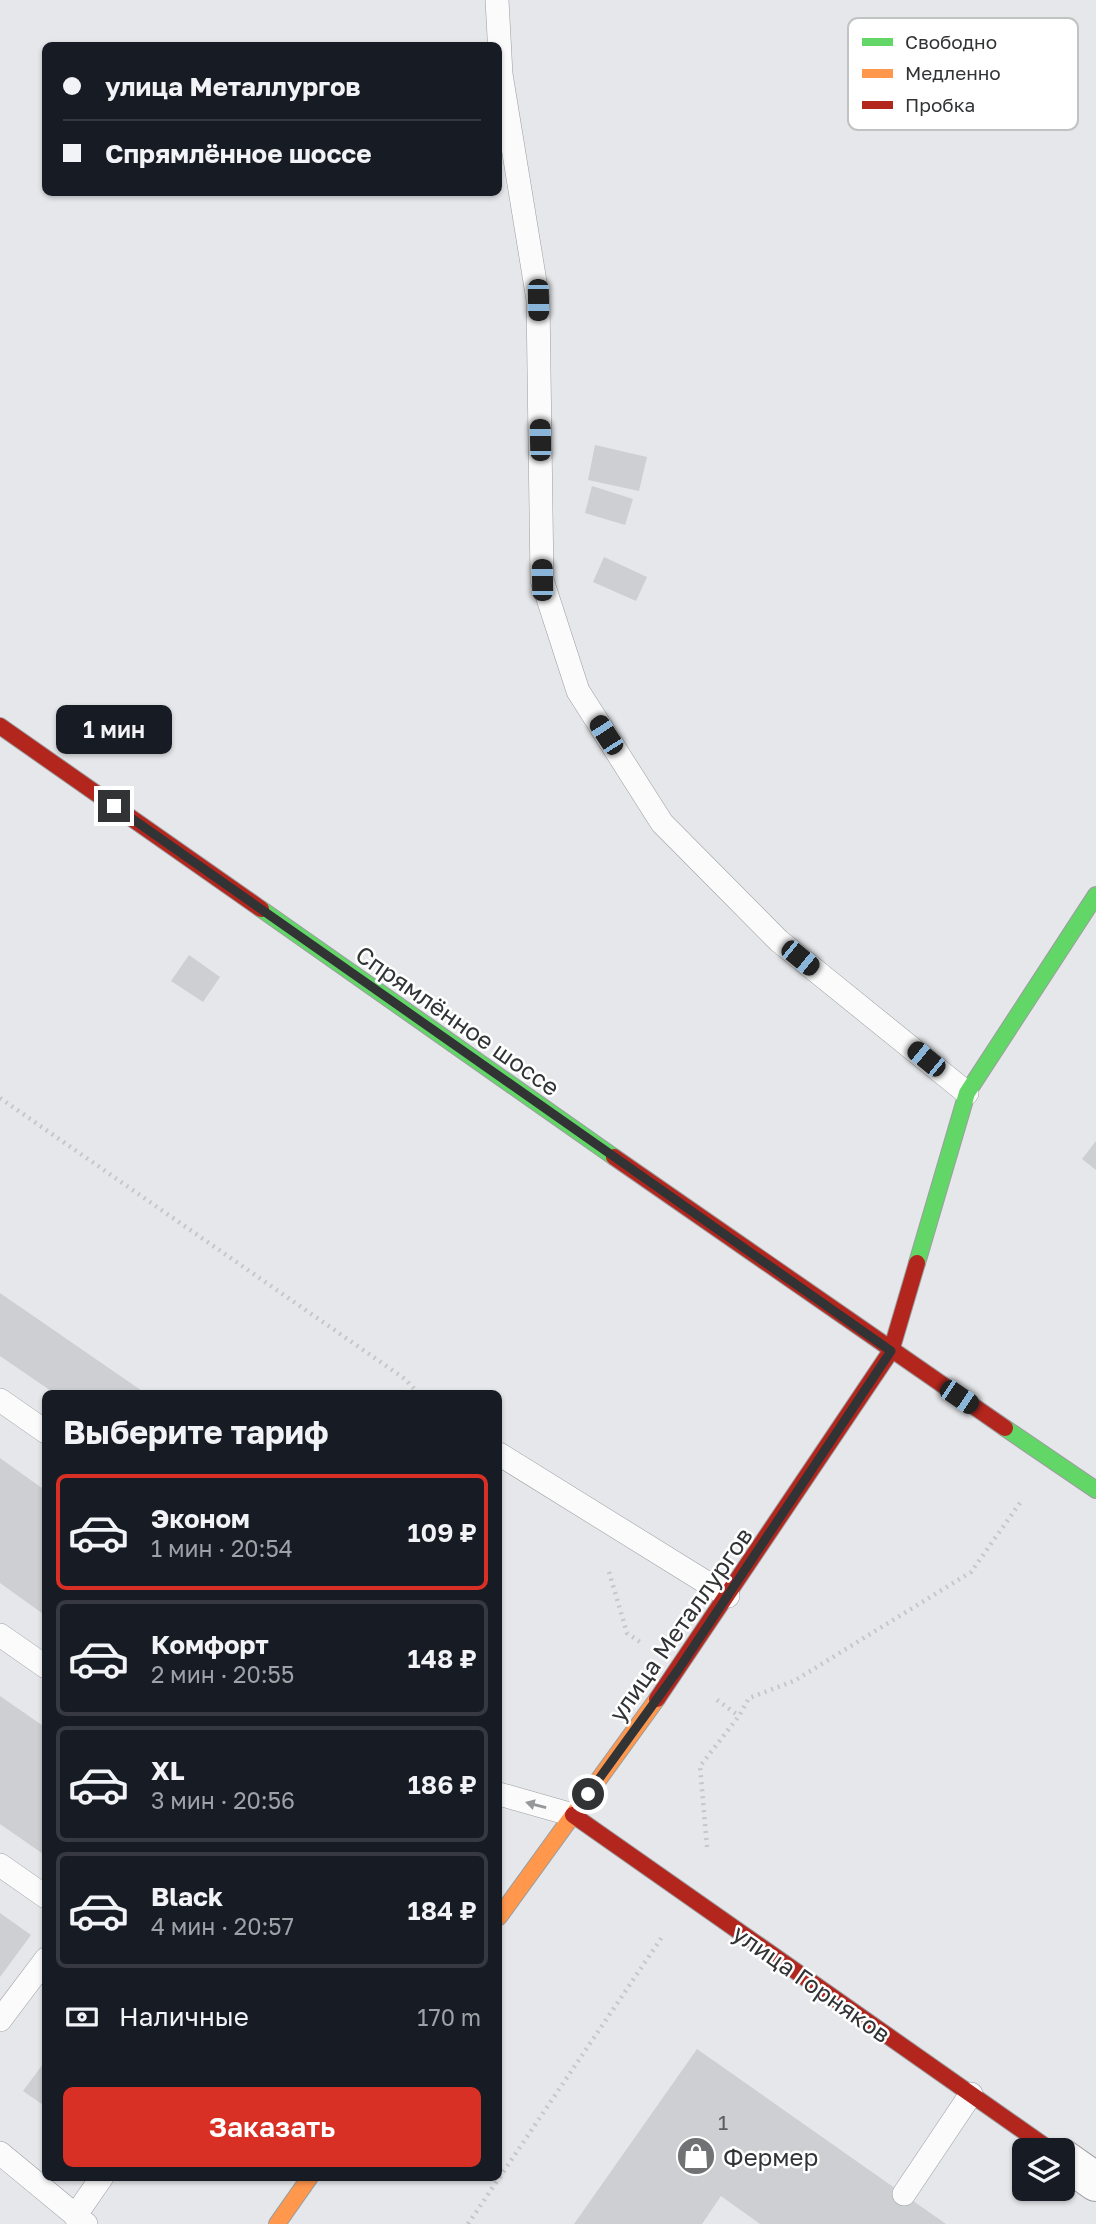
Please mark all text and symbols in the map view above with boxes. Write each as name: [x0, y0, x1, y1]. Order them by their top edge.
legend: [848, 18, 1078, 130]
text: Свободно: [905, 30, 997, 53]
text: Медленно: [905, 61, 1001, 84]
text: улица Металлургов: [105, 71, 361, 102]
text: Пробка: [905, 93, 975, 116]
text: Спрямлённое шоссе: [105, 138, 372, 169]
car: [528, 279, 549, 321]
car: [530, 419, 551, 461]
car: [532, 559, 553, 601]
callout: 1 мин: [56, 704, 172, 754]
car: [586, 712, 627, 758]
text: 1 мин: [83, 715, 145, 743]
route end: [98, 790, 130, 822]
car: [778, 937, 823, 979]
street label: Спрямлённое шоссе: [351, 939, 565, 1101]
car: [904, 1038, 949, 1080]
car: [936, 1377, 983, 1417]
text: Выберите тариф: [63, 1413, 329, 1451]
icon: car: [67, 1501, 130, 1564]
text: Эконом: [151, 1503, 250, 1534]
text: 109 ₽: [407, 1517, 477, 1548]
street label: улица Металлургов: [602, 1521, 758, 1727]
text: 1 мин · 20:54: [151, 1534, 293, 1562]
icon: car: [67, 1627, 130, 1690]
text: Комфорт: [151, 1629, 269, 1660]
text: 148 ₽: [408, 1643, 477, 1674]
text: 2 мин · 20:55: [151, 1660, 294, 1688]
icon: car: [67, 1753, 130, 1816]
text: XL: [151, 1755, 185, 1786]
text: 186 ₽: [408, 1769, 477, 1800]
route start: [572, 1778, 604, 1810]
text: 3 мин · 20:56: [151, 1786, 295, 1814]
one-way arrow: [525, 1799, 546, 1809]
icon: car: [67, 1879, 130, 1942]
text: Black: [151, 1881, 223, 1912]
text: 184 ₽: [408, 1895, 477, 1926]
text: 4 мин · 20:57: [151, 1912, 294, 1940]
street label: улица Горняков: [728, 1918, 896, 2048]
icon: cash: [63, 1998, 101, 2036]
text: Наличные: [119, 2001, 249, 2032]
text: 170 m: [417, 2003, 481, 2031]
button: Заказать: [63, 2087, 481, 2167]
house number: 1: [718, 2109, 728, 2135]
shop icon: Фермер: [675, 2135, 717, 2177]
map controls: [1012, 2138, 1075, 2201]
button: layers: [1012, 2138, 1075, 2201]
place label: Фермер: [723, 2142, 818, 2171]

